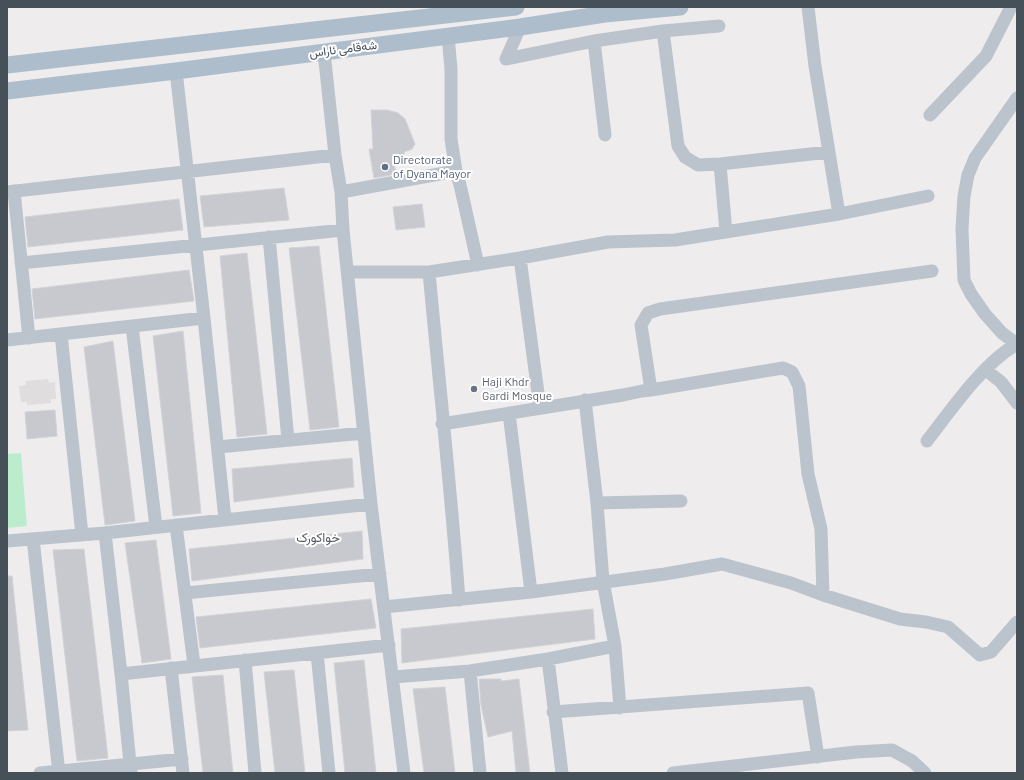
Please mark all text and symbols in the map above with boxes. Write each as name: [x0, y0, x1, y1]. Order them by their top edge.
street label: شەقامی ئاراس: [308, 37, 378, 61]
place label: Directorate of Dyana Mayor: [393, 152, 472, 180]
marker: Directorate of Dyana Mayor: [380, 162, 390, 172]
place label: Haji Khdr Gardi Mosque: [482, 374, 552, 402]
marker: Haji Khdr Gardi Mosque: [469, 384, 479, 394]
district label: خواکورک: [296, 529, 340, 546]

